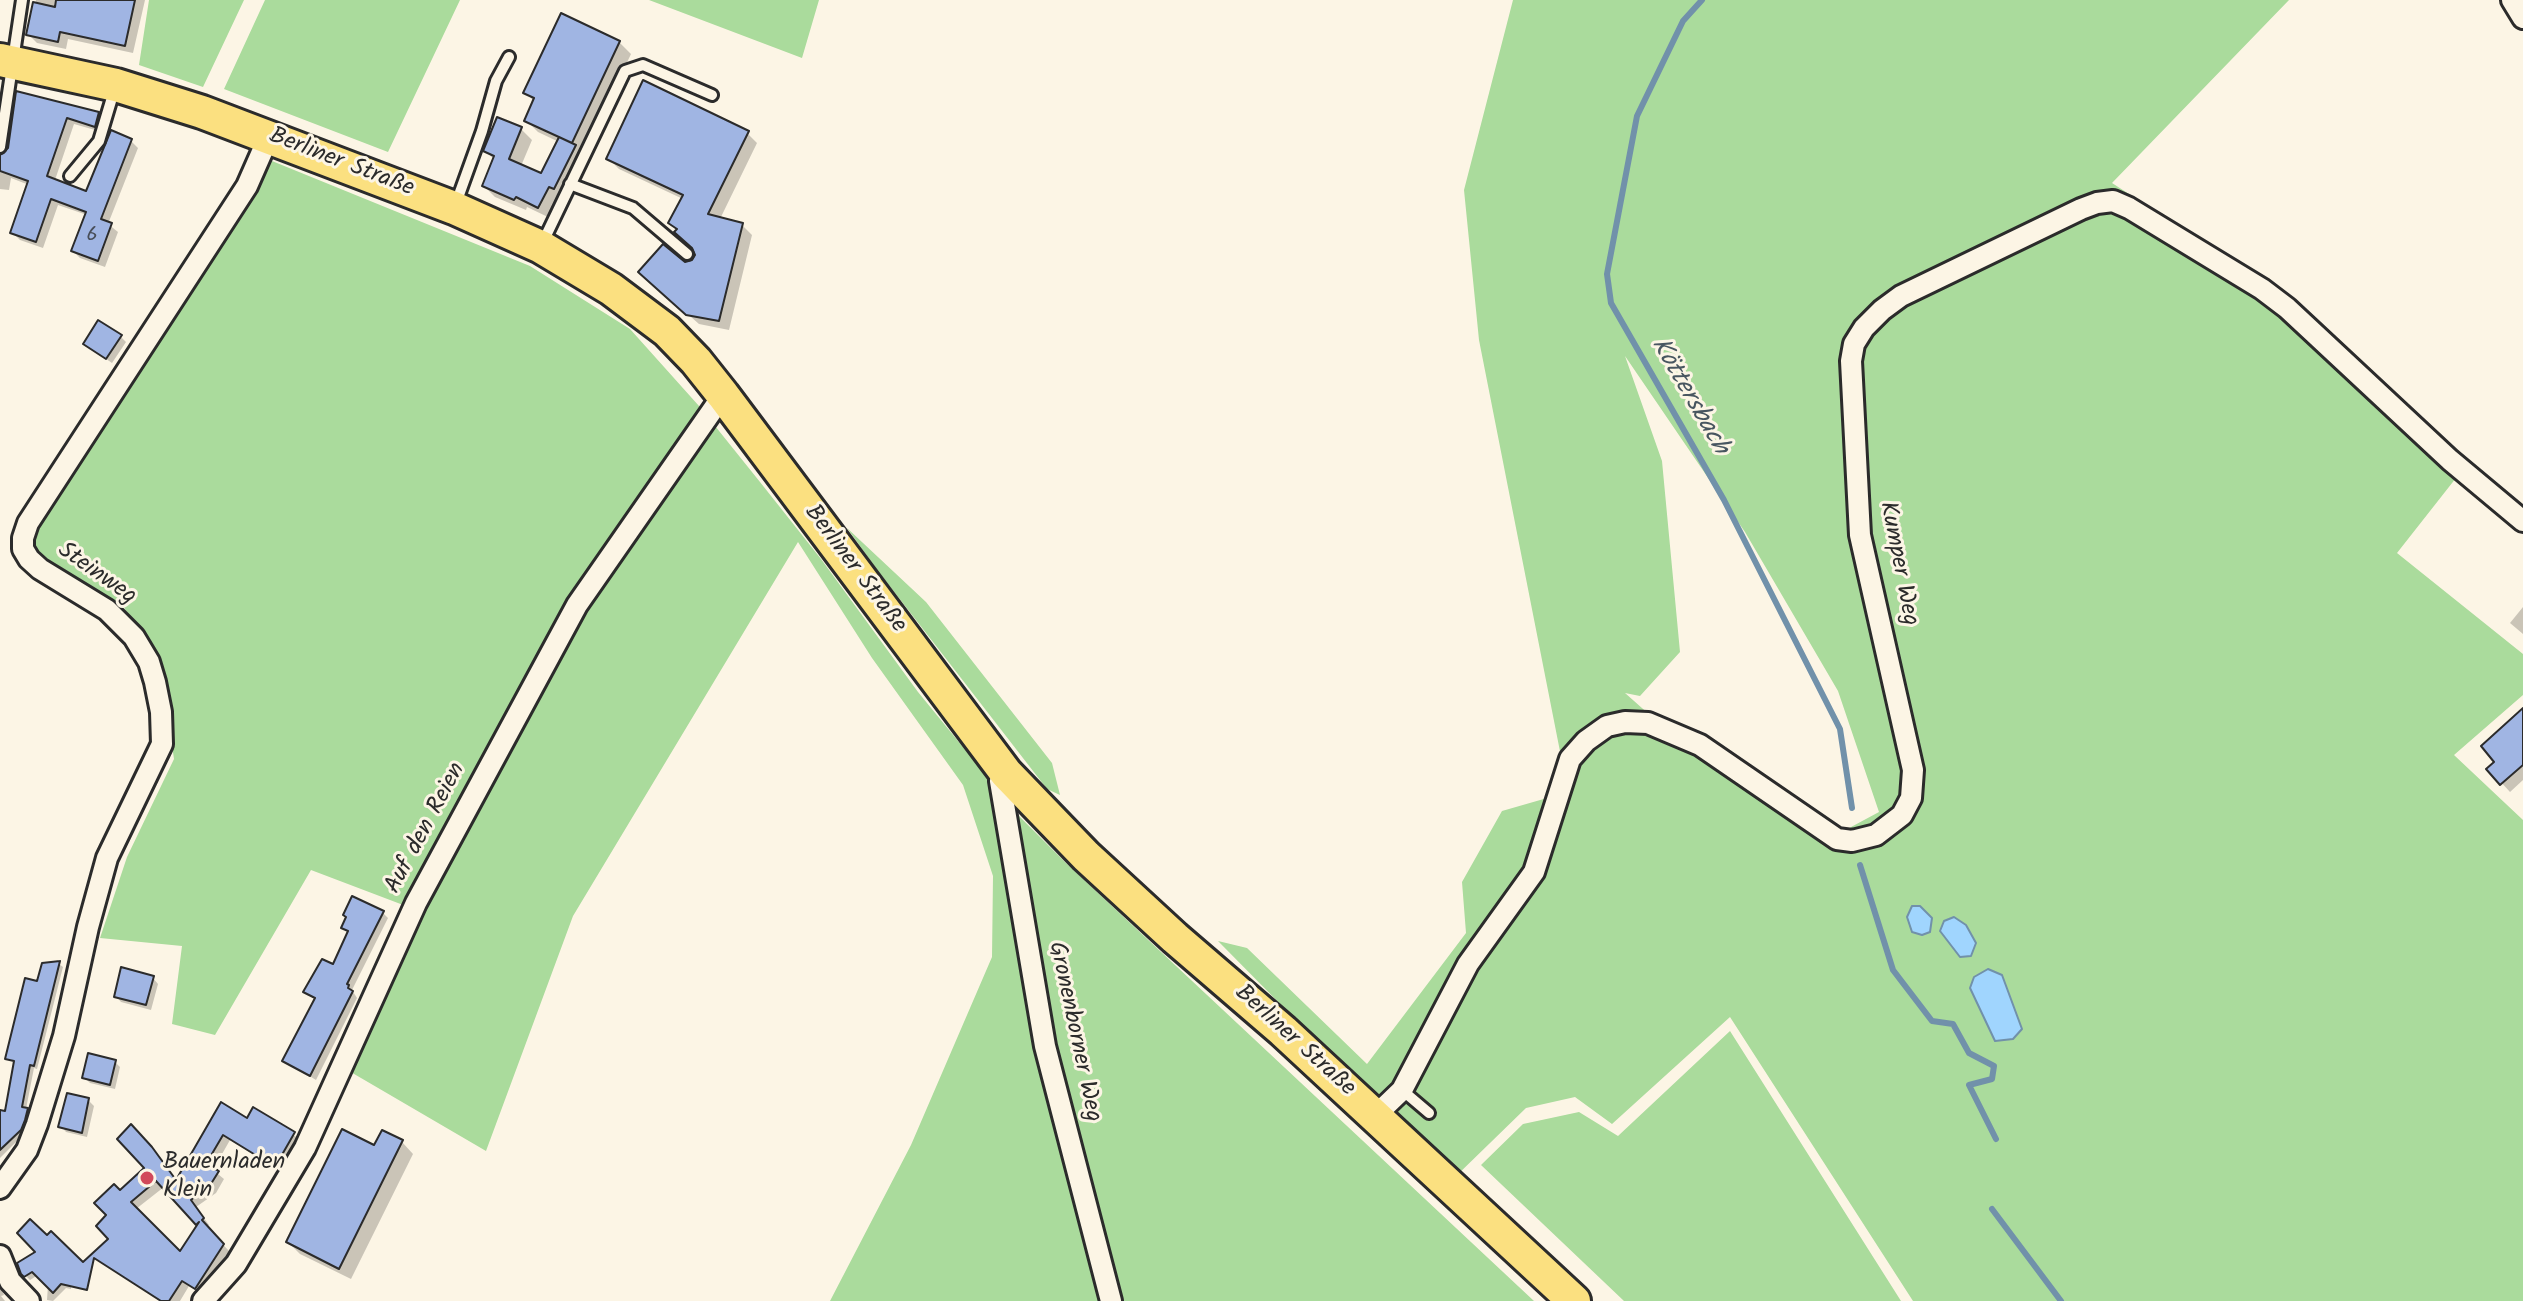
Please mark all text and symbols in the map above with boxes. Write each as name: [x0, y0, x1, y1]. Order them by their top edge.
street label: Berliner Straße: [264, 123, 418, 205]
house number: 6: [86, 225, 98, 249]
water label: Köttersbach: [1642, 333, 1734, 461]
street label: Berliner Straße: [797, 500, 911, 640]
street label: Kumper Weg: [1871, 500, 1923, 628]
street label: Steinweg: [51, 537, 141, 613]
street label: Auf den Reien: [380, 759, 474, 899]
street label: Gronenborner Weg: [1040, 939, 1106, 1125]
street label: Berliner Straße: [1228, 980, 1360, 1104]
place label: Bauernladen Klein: [163, 1150, 285, 1206]
marker: Bauernladen Klein: [138, 1169, 156, 1187]

